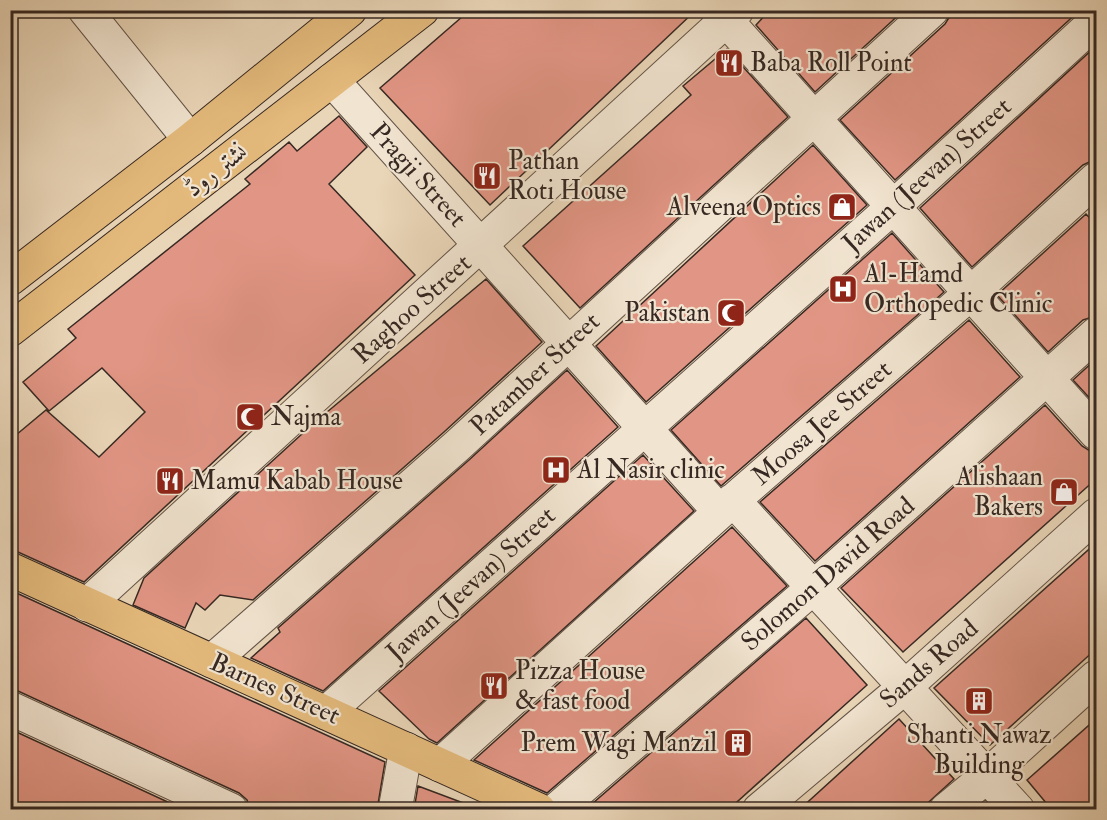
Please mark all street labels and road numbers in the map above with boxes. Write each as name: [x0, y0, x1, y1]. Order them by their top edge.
street label: Jawan (Jeevan) Street: [835, 91, 1018, 260]
street label: Pragji Street: [363, 116, 473, 234]
street label: نشتر روڈ: [178, 136, 254, 204]
street label: Raghoo Street: [346, 247, 478, 371]
street label: Patamber Street: [463, 306, 607, 442]
street label: Moosa Jee Street: [746, 354, 898, 492]
street label: Solomon David Road: [735, 490, 921, 658]
street label: Jawan (Jeevan) Street: [379, 500, 562, 669]
street label: Sands Road: [873, 612, 985, 715]
street label: Barnes Street: [205, 646, 345, 732]

